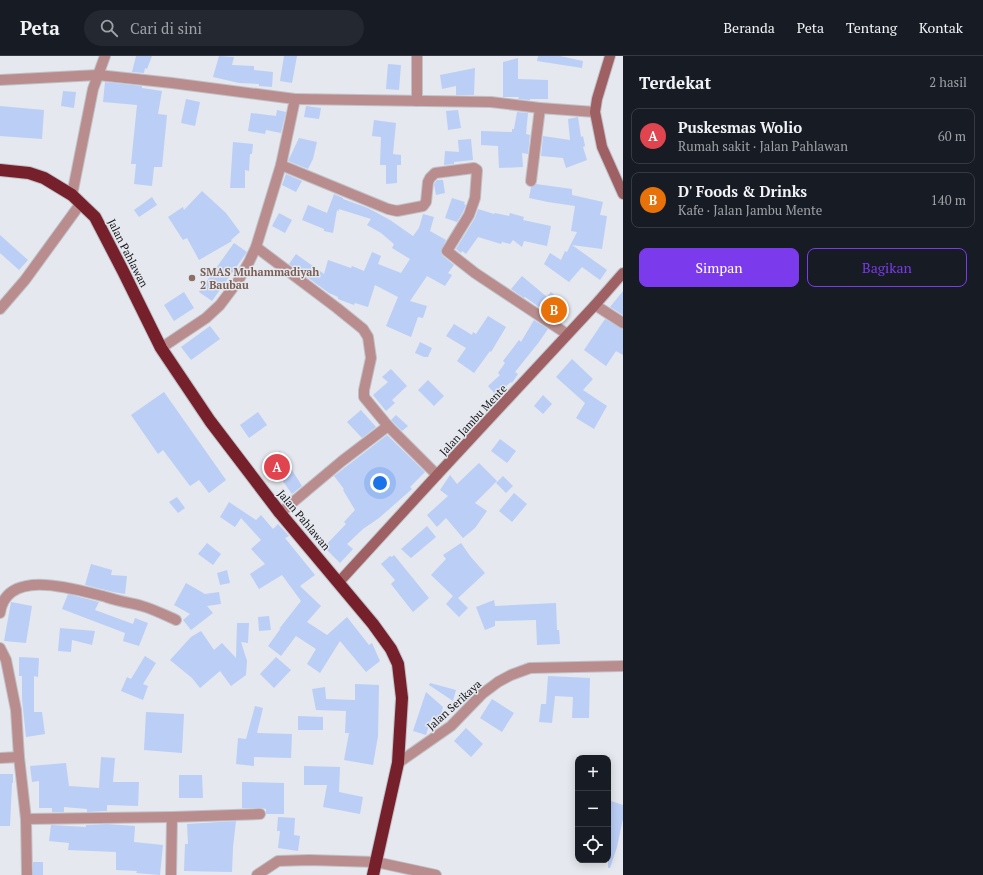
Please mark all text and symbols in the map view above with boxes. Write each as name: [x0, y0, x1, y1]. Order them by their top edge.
search box: [84, 10, 364, 46]
text: Peta: [20, 15, 60, 40]
icon: search: [98, 17, 120, 39]
text: Cari di sini: [130, 18, 202, 38]
text: Beranda: [723, 18, 775, 37]
text: Peta: [797, 18, 824, 37]
text: Tentang: [846, 18, 897, 37]
text: Kontak: [919, 18, 963, 37]
text: Terdekat: [639, 71, 711, 94]
text: 2 hasil: [929, 73, 967, 91]
text: Puskesmas Wolio: [678, 117, 802, 137]
text: A: [648, 127, 658, 145]
text: 60 m: [938, 127, 966, 145]
text: Rumah sakit · Jalan Pahlawan: [678, 137, 848, 155]
text: D' Foods & Drinks: [678, 181, 807, 201]
text: B: [649, 191, 657, 209]
text: 140 m: [931, 191, 966, 209]
text: Kafe · Jalan Jambu Mente: [678, 201, 822, 219]
street label: Jalan Pahlawan: [105, 216, 151, 290]
button: Simpan: [639, 248, 799, 287]
button: Bagikan: [807, 248, 967, 287]
place label: SMAS Muhammadiyah 2 Baubau: [200, 265, 319, 292]
marker: SMAS Muhammadiyah 2 Baubau: [187, 273, 197, 283]
pin: B: [541, 295, 567, 325]
street label: Jalan Jambu Mente: [436, 381, 510, 459]
pin: A: [264, 452, 290, 482]
your location: [370, 473, 390, 493]
street label: Jalan Pahlawan: [275, 487, 334, 554]
street label: Jalan Serikaya: [424, 677, 485, 733]
map controls: [575, 755, 611, 863]
button: +: [575, 755, 611, 791]
button: −: [575, 791, 611, 827]
button: locate: [575, 827, 611, 863]

